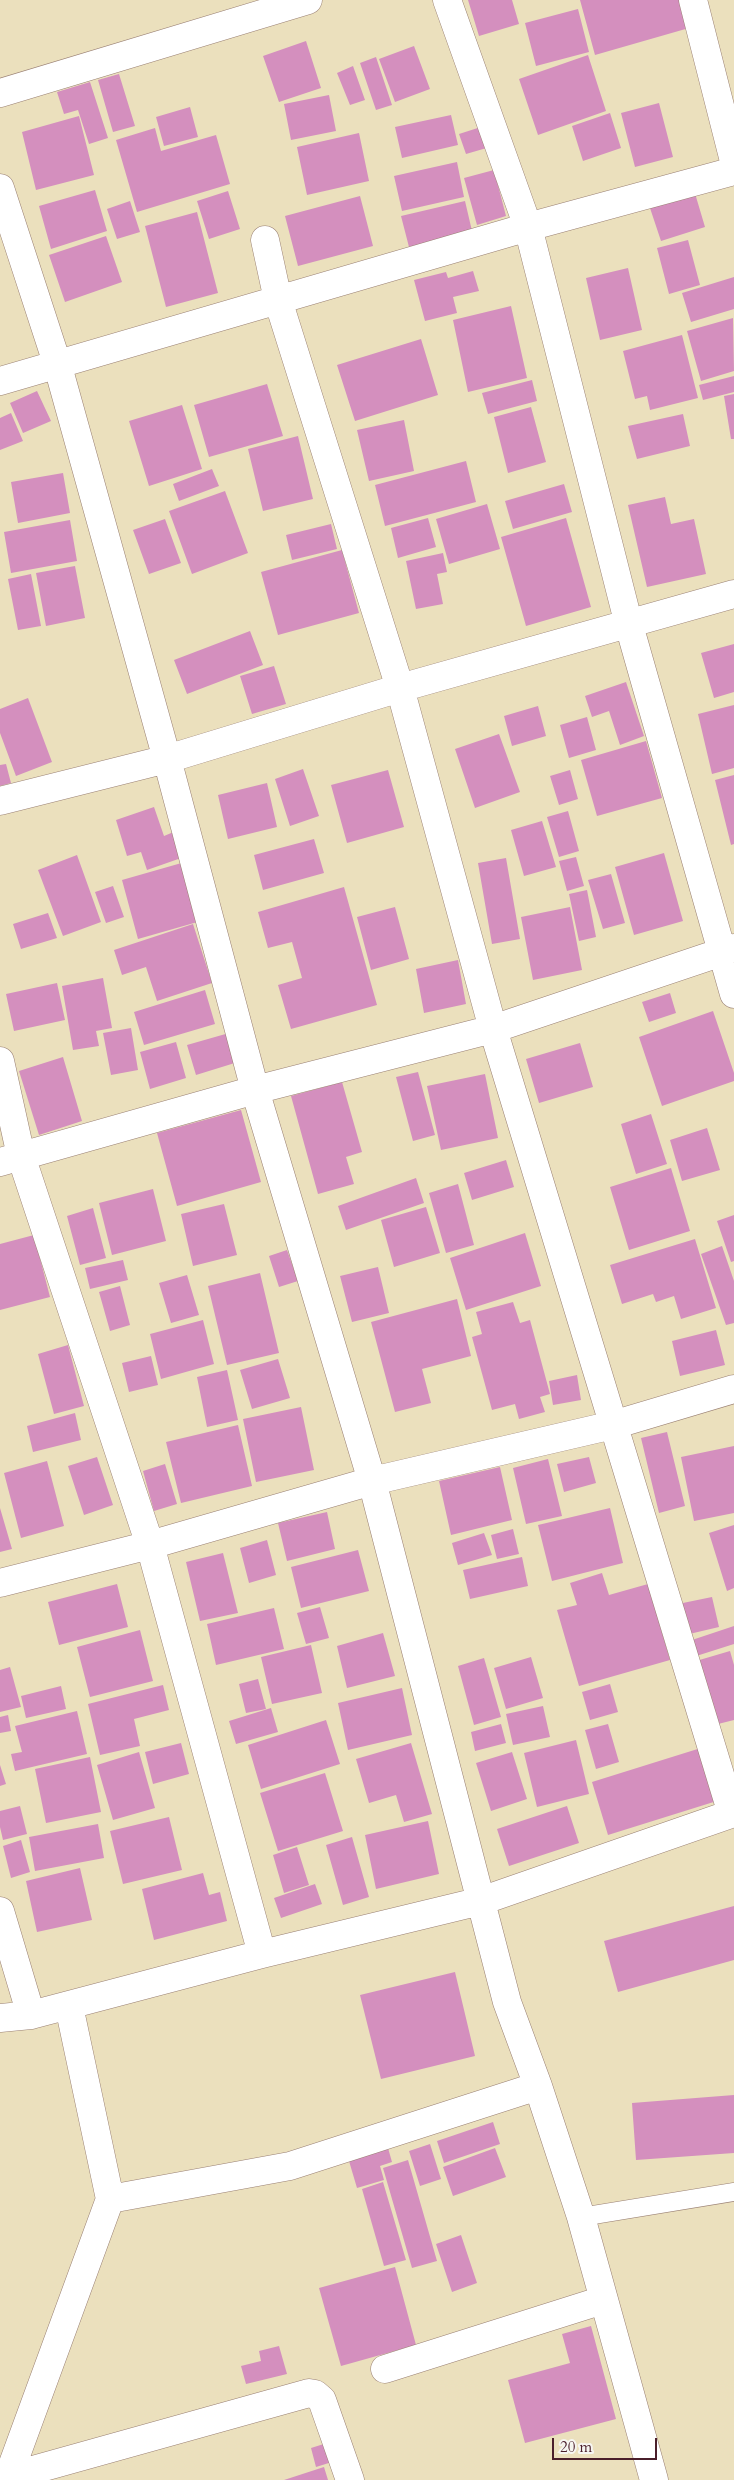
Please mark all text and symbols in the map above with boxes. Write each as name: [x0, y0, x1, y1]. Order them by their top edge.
scale bar: [554, 2428, 659, 2460]
text: 20 m: [560, 2437, 592, 2457]

